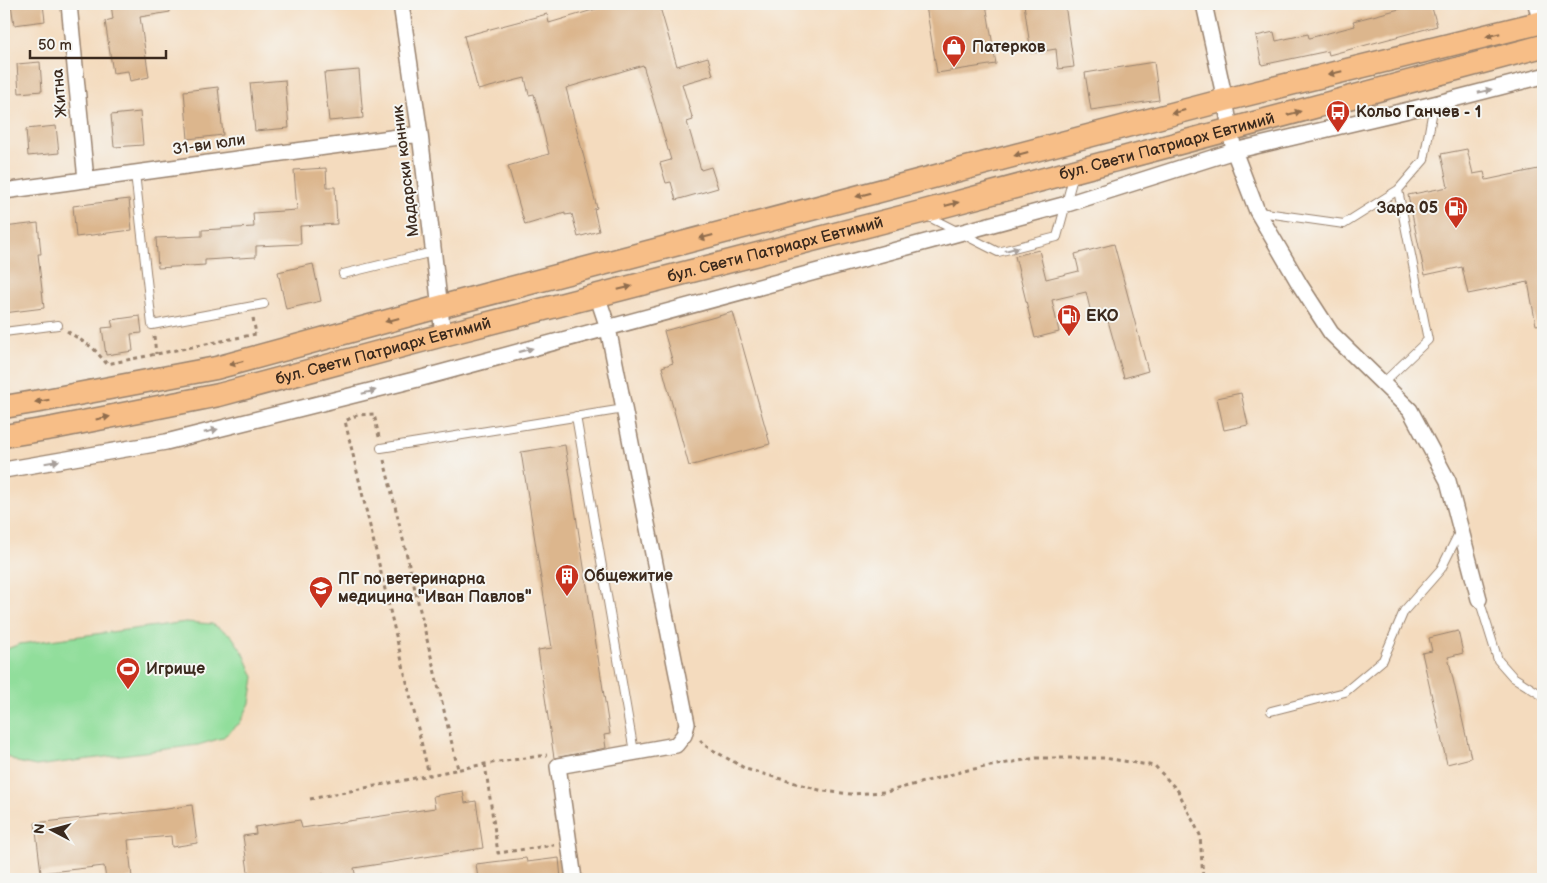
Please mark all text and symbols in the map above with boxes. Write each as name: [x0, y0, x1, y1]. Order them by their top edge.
scale bar: [30, 28, 166, 60]
one-way arrow: [1486, 31, 1501, 39]
shop icon: Патерков: [941, 34, 967, 68]
text: 50 m: [38, 36, 72, 55]
place label: Патерков: [972, 38, 1046, 57]
street label: Житна: [48, 67, 72, 118]
one-way arrow: [1328, 69, 1343, 77]
one-way arrow: [1478, 87, 1493, 95]
bus stop icon: Кольо Ганчев - 1: [1325, 99, 1351, 133]
street label: Мадарски конник: [388, 103, 424, 238]
place label: Кольо Ганчев - 1: [1356, 103, 1481, 122]
street label: бул. Свети Патриарх Евтимий: [1057, 109, 1277, 184]
one-way arrow: [1170, 109, 1185, 117]
one-way arrow: [1287, 109, 1302, 117]
street label: 31-ви юли: [171, 130, 247, 160]
one-way arrow: [1013, 150, 1028, 158]
one-way arrow: [856, 192, 871, 200]
fuel station icon: Зара 05: [1443, 195, 1469, 229]
one-way arrow: [945, 199, 960, 207]
place label: Зара 05: [1377, 199, 1438, 218]
street label: бул. Свети Патриарх Евтимий: [665, 213, 885, 286]
one-way arrow: [699, 233, 714, 241]
one-way arrow: [1004, 245, 1019, 253]
one-way arrow: [618, 284, 633, 292]
fuel station icon: EKO: [1056, 303, 1082, 337]
place label: EKO: [1086, 307, 1119, 326]
street label: бул. Свети Патриарх Евтимий: [274, 314, 493, 389]
one-way arrow: [385, 317, 400, 325]
one-way arrow: [519, 346, 534, 354]
one-way arrow: [228, 359, 243, 367]
one-way arrow: [362, 388, 377, 396]
one-way arrow: [33, 397, 49, 405]
one-way arrow: [96, 414, 112, 422]
one-way arrow: [204, 427, 219, 435]
one-way arrow: [44, 457, 60, 465]
building icon: Общежитие: [554, 563, 580, 597]
place label: Общежитие: [584, 567, 673, 586]
place label: ПГ по ветеринарна медицина "Иван Павлов": [338, 570, 532, 607]
school or university icon: ПГ по ветеринарна медицина "Иван Павлов": [308, 575, 334, 609]
sports icon: Игрище: [115, 656, 141, 690]
place label: Игрище: [146, 660, 205, 679]
north arrow: [28, 806, 78, 856]
text: N: [31, 823, 49, 835]

